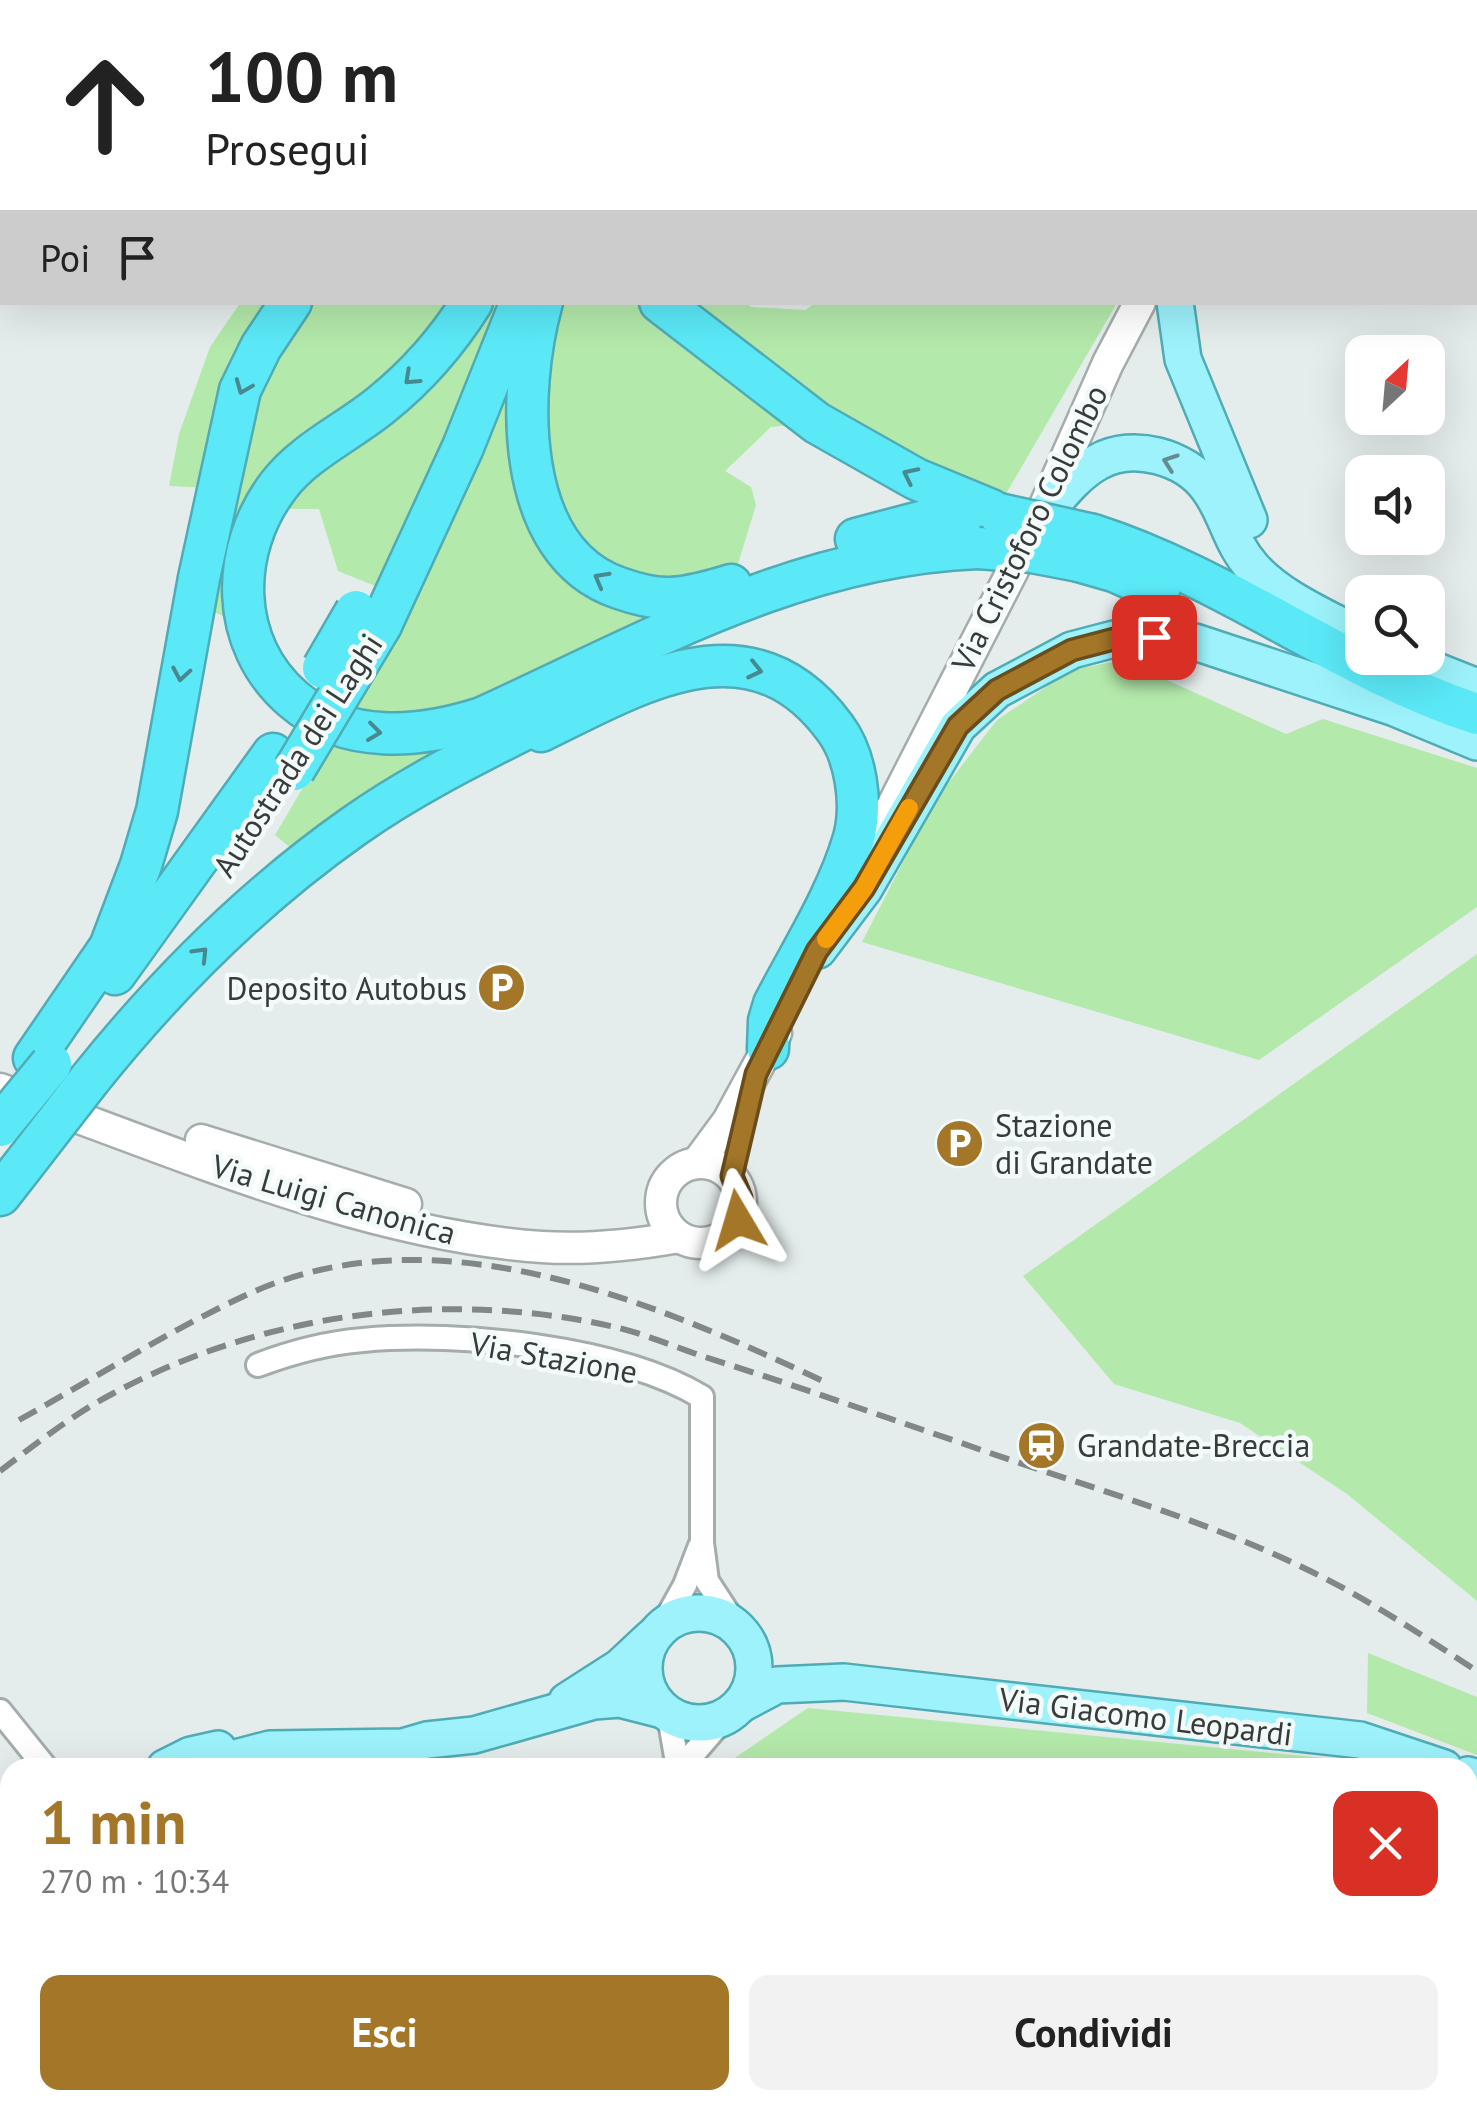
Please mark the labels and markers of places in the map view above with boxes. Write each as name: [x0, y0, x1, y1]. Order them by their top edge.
pin: [1112, 595, 1197, 680]
parking icon: Deposito Autobus: [476, 962, 528, 1014]
place label: Deposito Autobus: [227, 967, 467, 1009]
place label: Stazione di Grandate: [995, 1104, 1153, 1183]
parking icon: Stazione di Grandate: [934, 1117, 986, 1169]
station icon: Grandate-Breccia: [1016, 1419, 1068, 1471]
place label: Grandate-Breccia: [1077, 1424, 1310, 1466]

